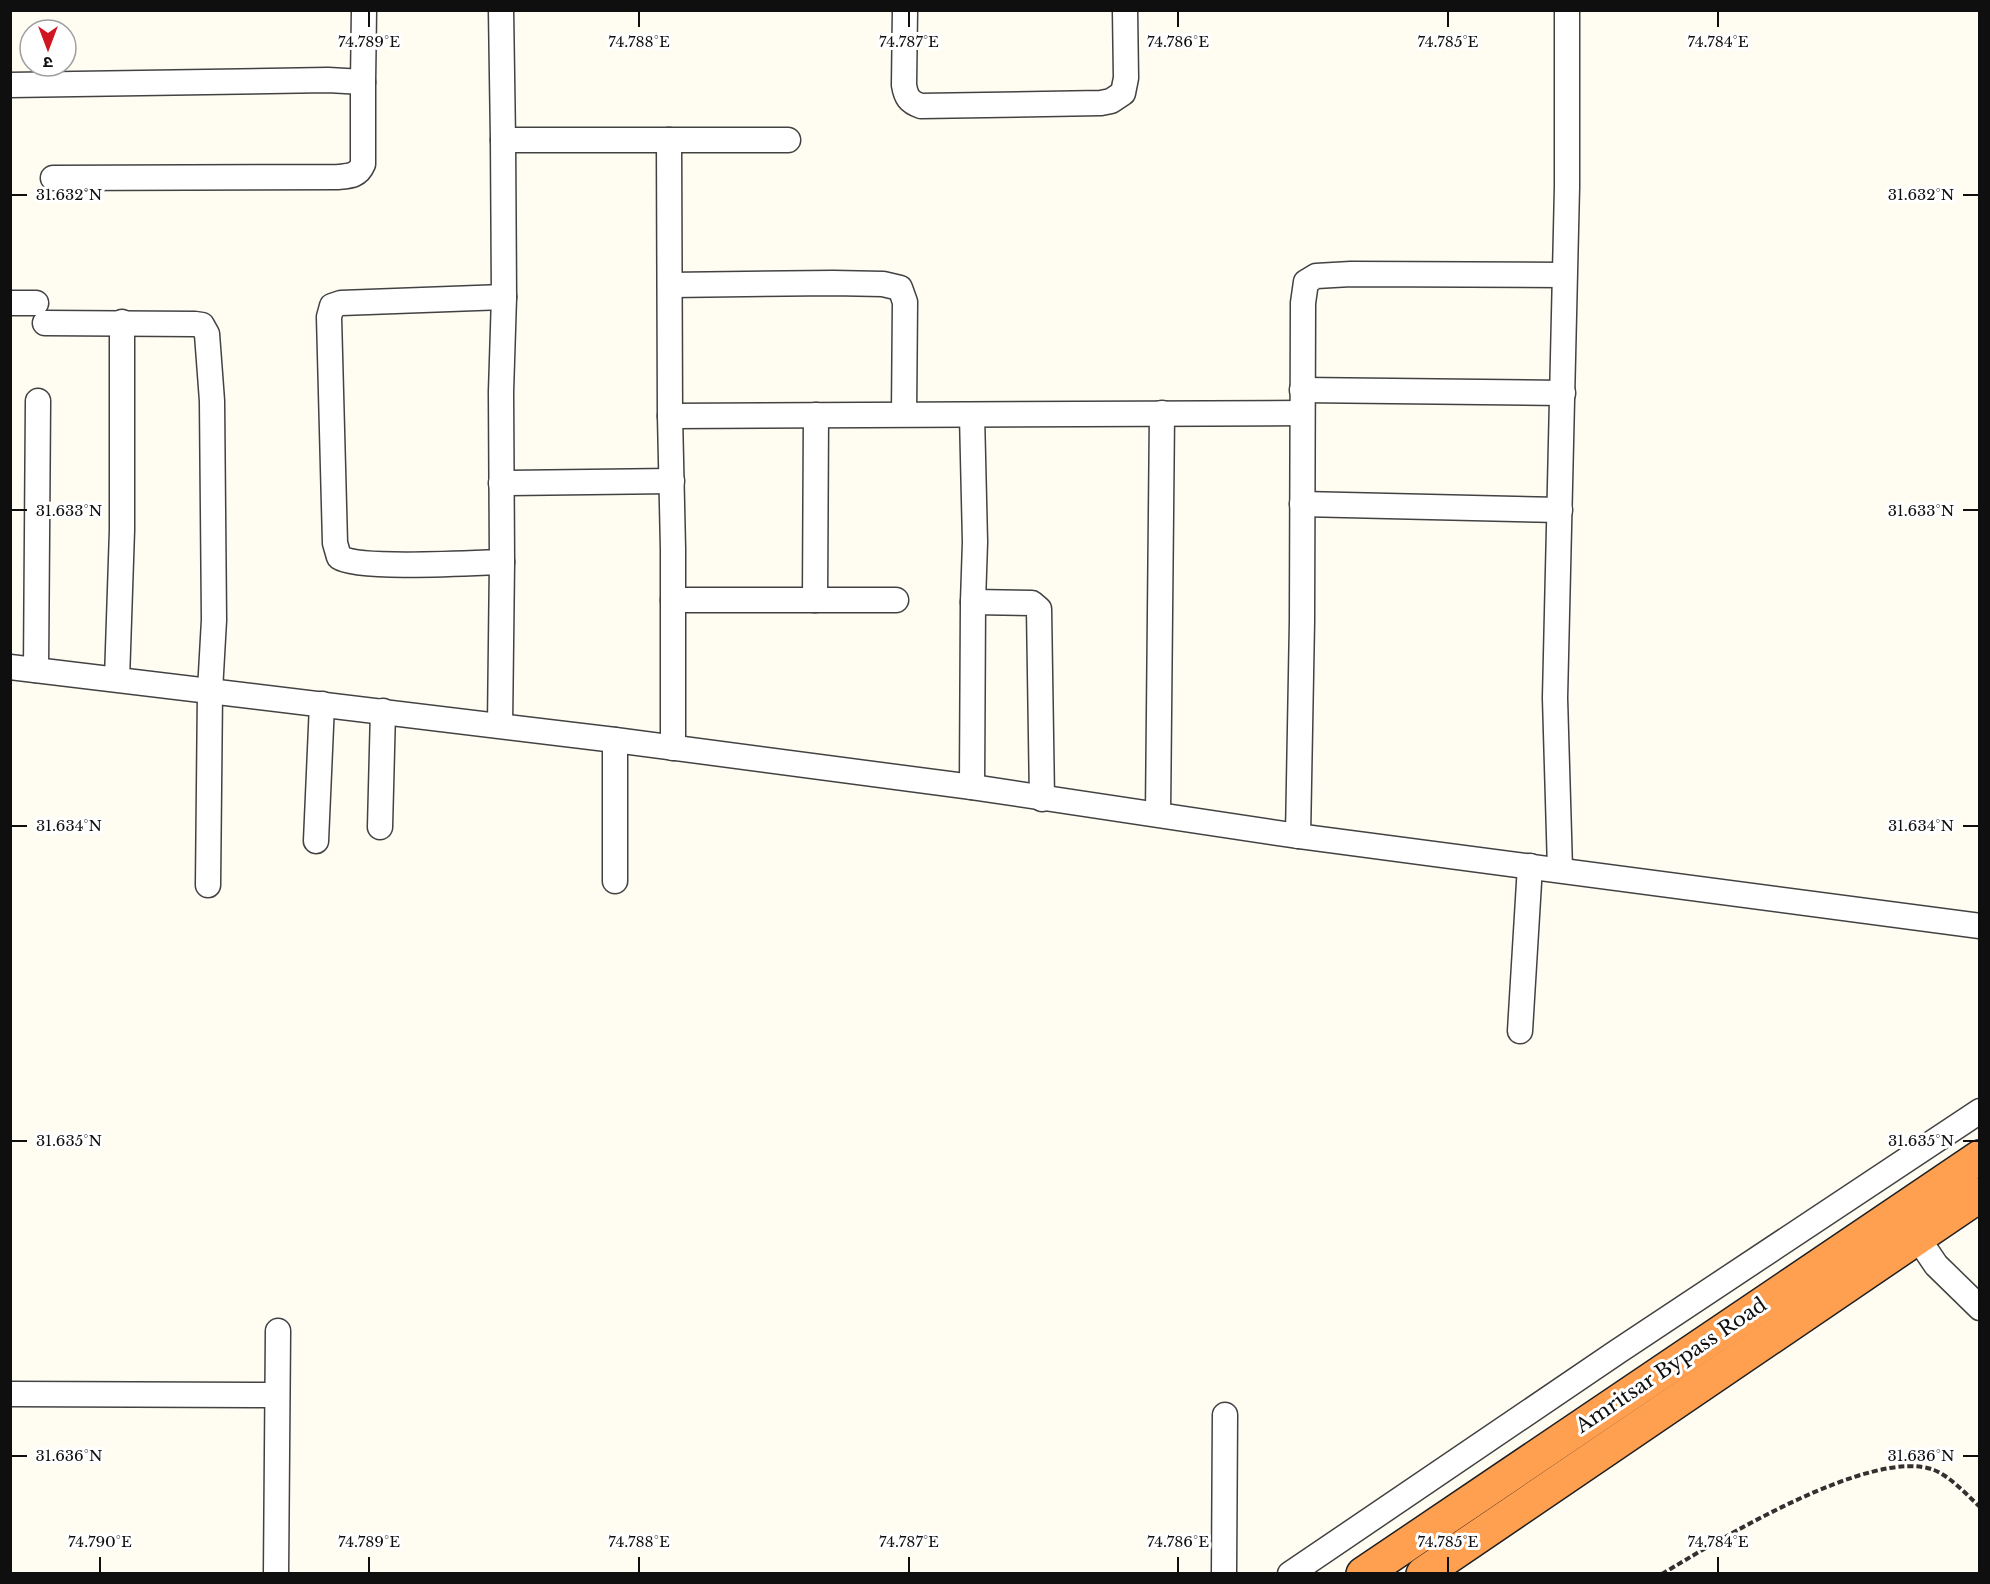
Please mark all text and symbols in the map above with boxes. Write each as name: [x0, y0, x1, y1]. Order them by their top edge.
north arrow: [18, 18, 78, 78]
text: 74.789°E: [338, 32, 400, 51]
text: 74.788°E: [608, 32, 670, 51]
text: 74.787°E: [879, 32, 939, 51]
text: 74.786°E: [1147, 32, 1209, 51]
text: 74.785°E: [1417, 32, 1479, 51]
text: 74.784°E: [1687, 32, 1749, 51]
text: उ: [43, 53, 53, 73]
text: 31.632°N: [36, 185, 102, 204]
text: 31.632°N: [1888, 185, 1954, 204]
text: 31.633°N: [36, 501, 102, 520]
text: 31.633°N: [1888, 501, 1954, 520]
text: 31.634°N: [36, 816, 102, 835]
text: 31.634°N: [1888, 816, 1954, 835]
text: 31.635°N: [36, 1131, 102, 1150]
text: 31.635°N: [1888, 1131, 1954, 1150]
street label: Amritsar Bypass Road: [1570, 1292, 1771, 1438]
text: 31.636°N: [36, 1446, 102, 1465]
text: 31.636°N: [1888, 1446, 1954, 1465]
text: 74.790°E: [68, 1532, 132, 1551]
text: 74.789°E: [338, 1532, 400, 1551]
text: 74.788°E: [608, 1532, 670, 1551]
text: 74.787°E: [879, 1532, 939, 1551]
text: 74.786°E: [1147, 1532, 1209, 1551]
text: 74.785°E: [1417, 1532, 1479, 1551]
text: 74.784°E: [1687, 1532, 1749, 1551]

